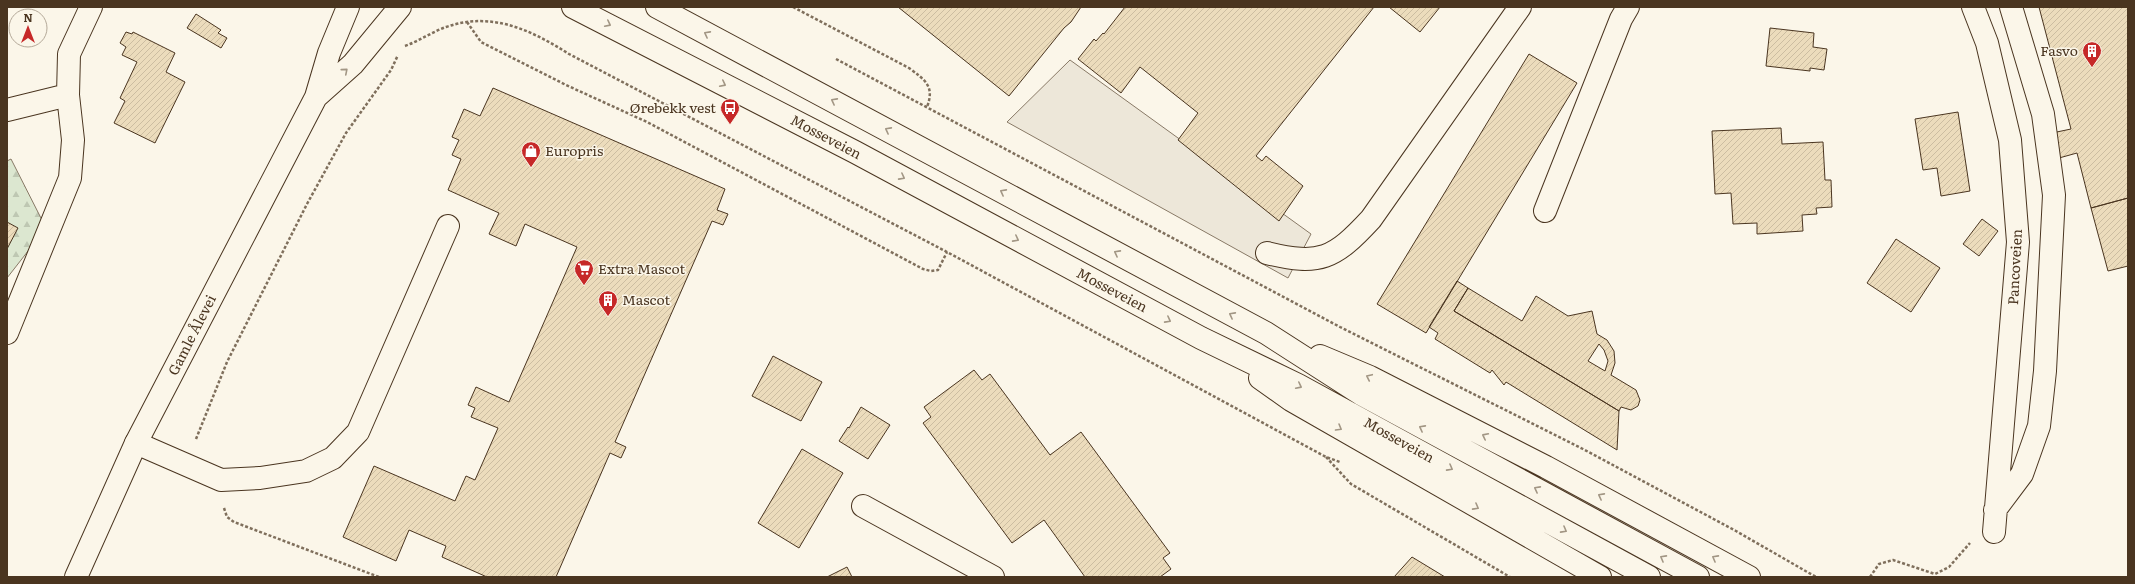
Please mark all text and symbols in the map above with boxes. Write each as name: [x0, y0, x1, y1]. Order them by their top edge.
north arrow: [8, 8, 48, 48]
text: N: [23, 9, 33, 25]
one-way arrow: [604, 19, 611, 27]
one-way arrow: [704, 31, 711, 38]
place label: Fasvo: [2040, 40, 2078, 60]
building icon: Fasvo: [2081, 40, 2103, 68]
one-way arrow: [340, 68, 348, 76]
one-way arrow: [719, 79, 727, 86]
place label: Ørebekk vest: [630, 97, 716, 117]
bus stop icon: Ørebekk vest: [719, 97, 741, 125]
one-way arrow: [831, 99, 839, 106]
street label: Mosseveien: [787, 109, 865, 163]
one-way arrow: [885, 127, 892, 135]
shop icon: Europris: [520, 140, 542, 168]
place label: Europris: [545, 140, 603, 160]
one-way arrow: [898, 173, 905, 180]
one-way arrow: [1000, 189, 1007, 196]
street label: Pancoveien: [2002, 228, 2026, 306]
one-way arrow: [1012, 234, 1019, 242]
one-way arrow: [1114, 251, 1121, 258]
supermarket icon: Extra Mascot: [573, 258, 595, 286]
place label: Extra Mascot: [598, 258, 685, 278]
street label: Mosseveien: [1073, 262, 1151, 316]
building icon: Mascot: [597, 289, 619, 317]
place label: Mascot: [622, 289, 670, 309]
street label: Gamle Ålevei: [162, 291, 220, 378]
one-way arrow: [1229, 312, 1236, 319]
one-way arrow: [1164, 316, 1171, 323]
one-way arrow: [1366, 374, 1374, 382]
one-way arrow: [1295, 381, 1302, 388]
street label: Mosseveien: [1361, 412, 1438, 467]
one-way arrow: [1335, 423, 1342, 430]
one-way arrow: [1419, 425, 1427, 432]
one-way arrow: [1482, 433, 1489, 441]
one-way arrow: [1446, 463, 1453, 471]
one-way arrow: [1534, 487, 1541, 494]
one-way arrow: [1597, 493, 1605, 501]
one-way arrow: [1472, 503, 1479, 510]
one-way arrow: [1560, 526, 1567, 533]
one-way arrow: [1660, 555, 1668, 563]
one-way arrow: [1712, 555, 1719, 562]

